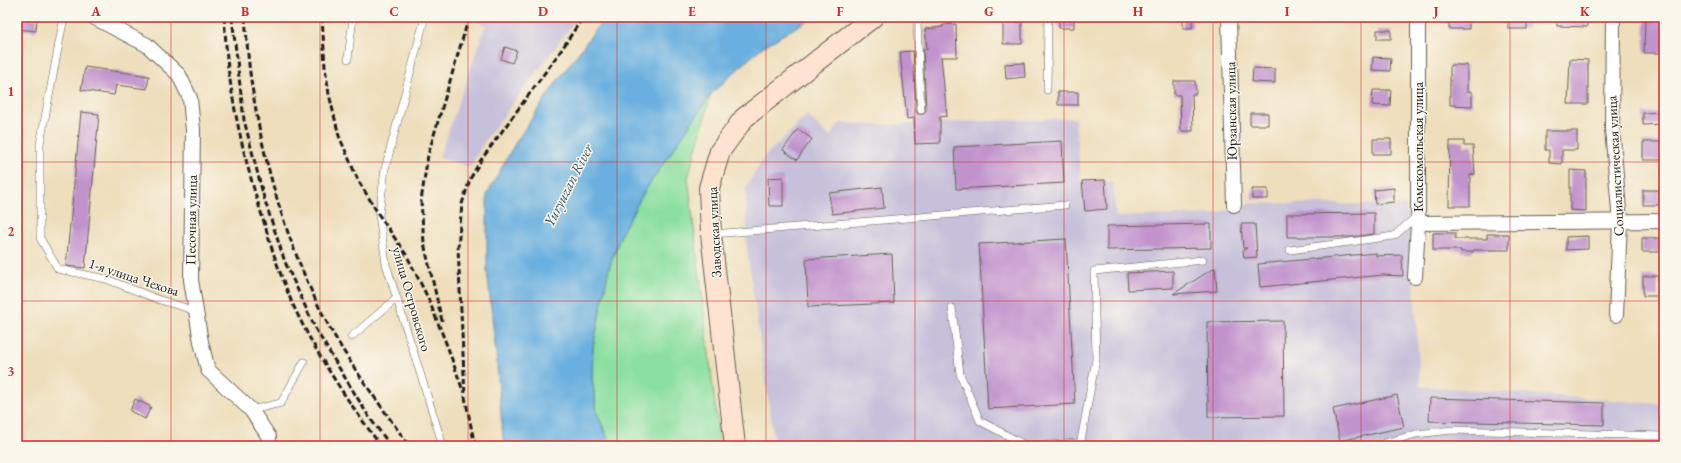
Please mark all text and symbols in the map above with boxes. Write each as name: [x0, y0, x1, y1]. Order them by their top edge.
text: A: [90, 3, 101, 20]
text: B: [241, 3, 249, 20]
text: C: [389, 3, 399, 20]
text: D: [538, 3, 548, 20]
text: E: [688, 3, 696, 20]
text: F: [836, 3, 844, 20]
text: G: [984, 3, 994, 20]
text: H: [1133, 3, 1144, 20]
text: I: [1285, 3, 1290, 20]
text: J: [1432, 3, 1439, 20]
text: K: [1580, 3, 1591, 20]
street label: Юрзанская улица: [1221, 61, 1241, 161]
street label: Комскомольская улица: [1409, 81, 1427, 212]
text: 1: [8, 83, 15, 100]
street label: Социалистическая улица: [1602, 95, 1628, 237]
water label: Yuryuzan River: [539, 139, 598, 229]
street label: Песочная улица: [181, 174, 201, 265]
street label: Заводская улица: [703, 186, 725, 278]
text: 2: [8, 223, 15, 240]
street label: улица Островского: [388, 244, 436, 354]
street label: 1-я улица Чехова: [87, 254, 182, 300]
text: 3: [8, 363, 15, 380]

